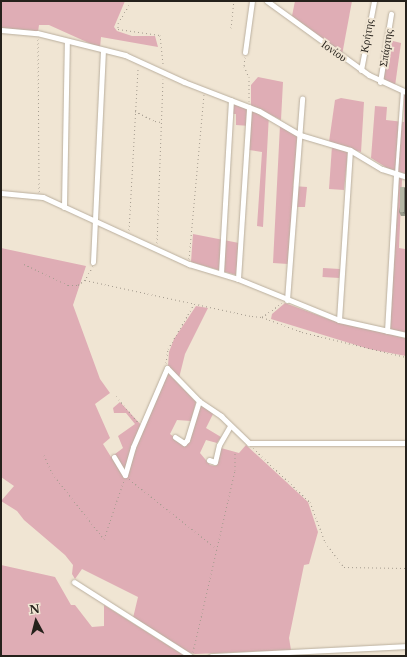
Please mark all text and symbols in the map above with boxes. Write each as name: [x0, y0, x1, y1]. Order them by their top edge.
street label: Κρήτης: [358, 18, 376, 54]
street label: Σπάρτης: [377, 28, 395, 68]
street label: Ιονίου: [319, 38, 349, 64]
north arrow: [16, 601, 56, 641]
text: N: [29, 602, 41, 617]

